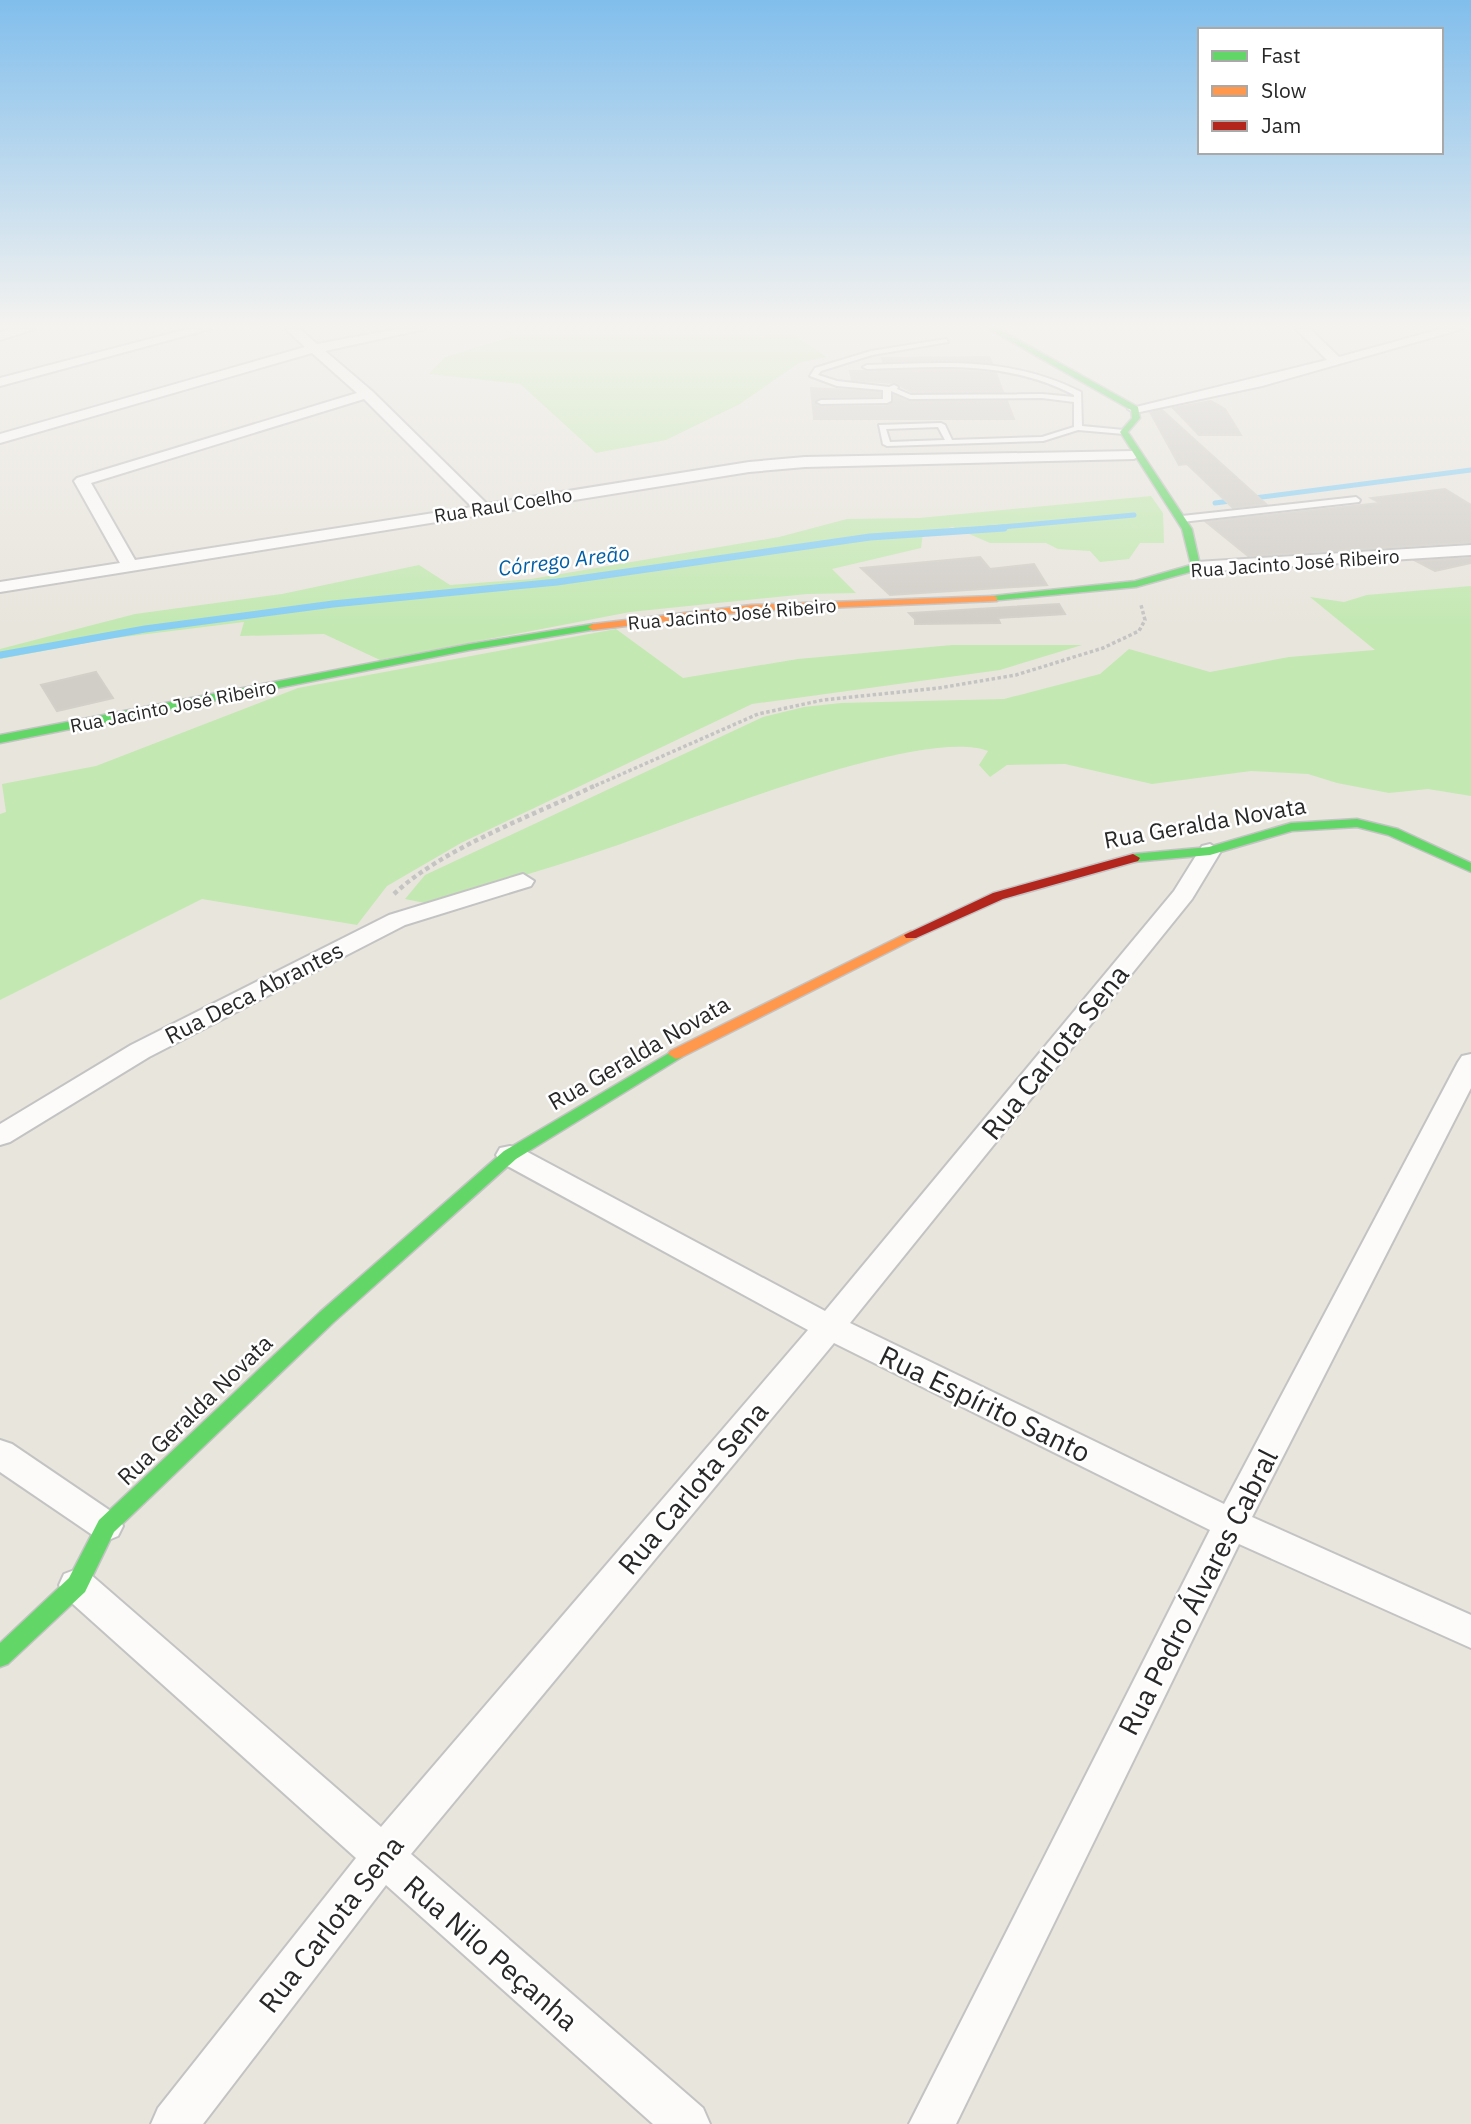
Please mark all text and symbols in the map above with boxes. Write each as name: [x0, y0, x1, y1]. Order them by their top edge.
legend: [1198, 28, 1443, 154]
text: Fast: [1261, 41, 1301, 69]
text: Slow: [1261, 76, 1307, 104]
text: Jam: [1261, 111, 1301, 139]
street label: Rua Raul Coelho: [432, 482, 574, 528]
water label: Córrego Areão: [496, 538, 631, 582]
street label: Rua Jacinto José Ribeiro: [1190, 544, 1400, 582]
street label: Rua Jacinto José Ribeiro: [627, 593, 837, 635]
street label: Rua Jacinto José Ribeiro: [68, 674, 278, 738]
street label: Rua Geralda Novata: [1101, 789, 1308, 855]
street label: Rua Deca Abrantes: [159, 934, 348, 1050]
street label: Rua Carlota Sena: [973, 956, 1137, 1147]
street label: Rua Geralda Novata: [542, 988, 735, 1116]
street label: Rua Geralda Novata: [110, 1327, 278, 1491]
street label: Rua Espírito Santo: [874, 1336, 1097, 1471]
street label: Rua Carlota Sena: [609, 1393, 776, 1582]
street label: Rua Pedro Álvares Cabral: [1109, 1442, 1286, 1741]
street label: Rua Carlota Sena: [250, 1827, 411, 2020]
street label: Rua Nilo Peçanha: [396, 1867, 586, 2039]

